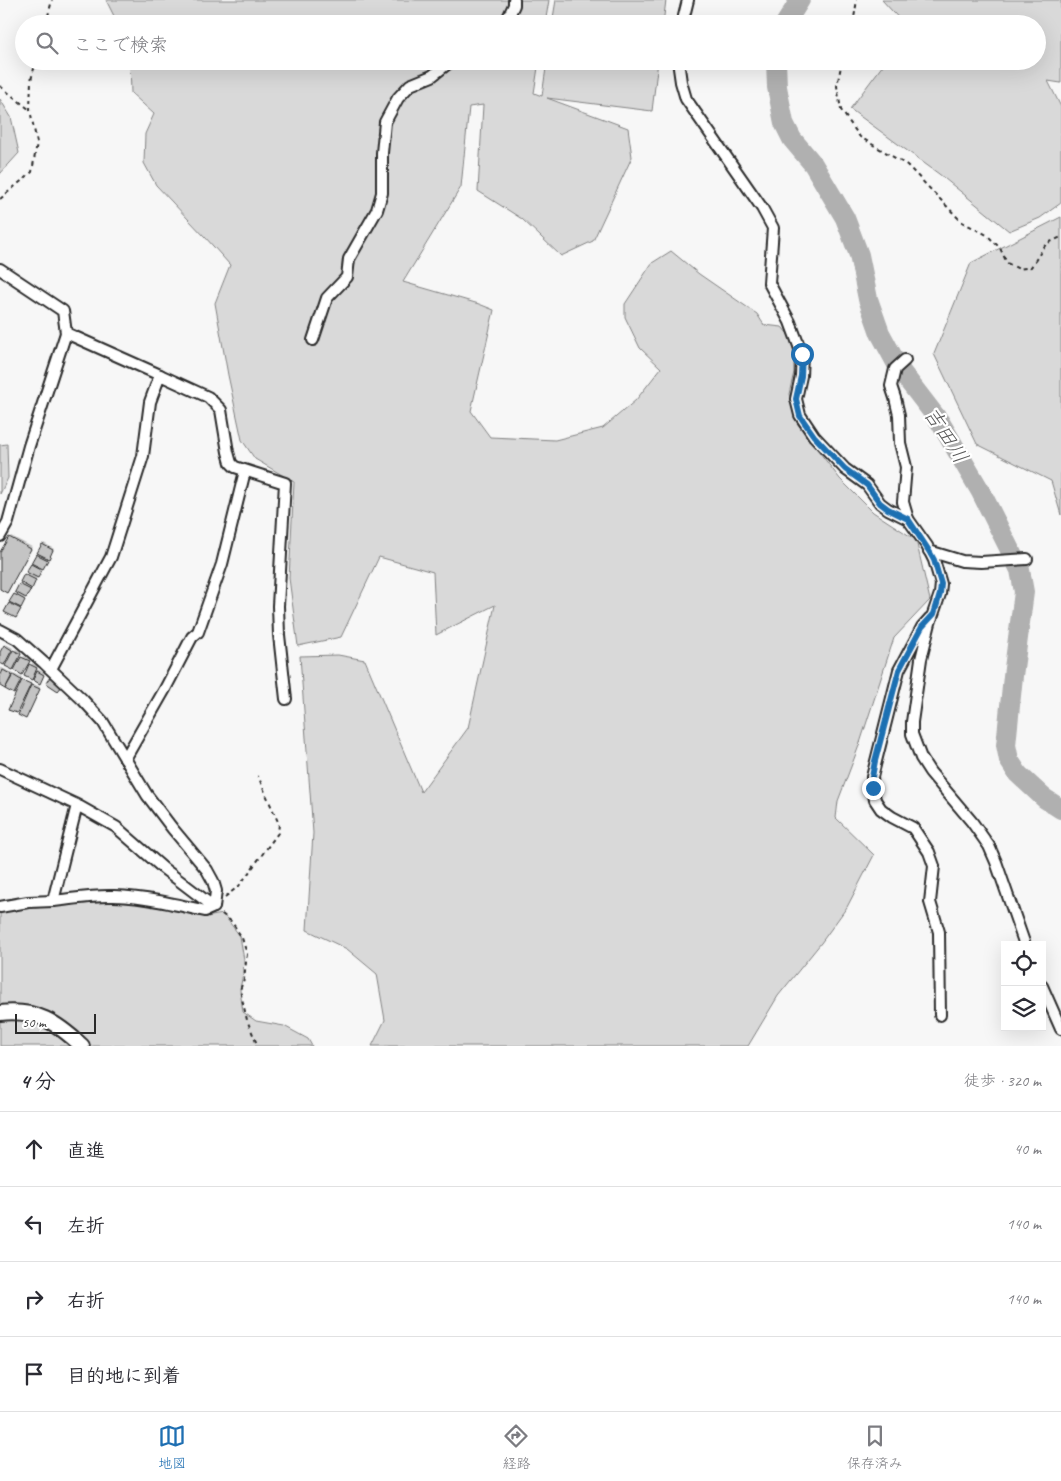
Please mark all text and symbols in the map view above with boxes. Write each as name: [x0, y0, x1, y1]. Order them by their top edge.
search box: [15, 15, 1046, 70]
icon: search: [33, 29, 61, 57]
text: ここで検索: [73, 33, 168, 57]
route start: [791, 343, 814, 366]
water label: 吉田川: [918, 402, 974, 468]
route end: [862, 777, 885, 800]
map controls: [1001, 941, 1046, 1031]
button: locate: [1001, 941, 1046, 986]
button: layers: [1001, 986, 1046, 1031]
scale bar: [15, 1011, 96, 1034]
text: 50 m: [22, 1014, 46, 1031]
text: 4 分: [20, 1068, 56, 1094]
text: 徒歩 · 320 m: [964, 1071, 1041, 1091]
icon: ahead: [20, 1135, 48, 1163]
text: 直進: [67, 1139, 105, 1163]
text: 40 m: [1014, 1139, 1041, 1159]
icon: left: [20, 1210, 48, 1238]
text: 左折: [67, 1214, 105, 1238]
text: 140 m: [1007, 1214, 1041, 1234]
icon: right: [20, 1285, 48, 1313]
text: 右折: [67, 1289, 105, 1313]
text: 140 m: [1007, 1289, 1041, 1309]
icon: arrive: [20, 1360, 48, 1388]
text: 目的地に到着: [67, 1364, 181, 1388]
tab: 地図: [158, 1422, 186, 1472]
tab: 経路: [502, 1422, 530, 1472]
tab: 保存済み: [847, 1422, 903, 1472]

